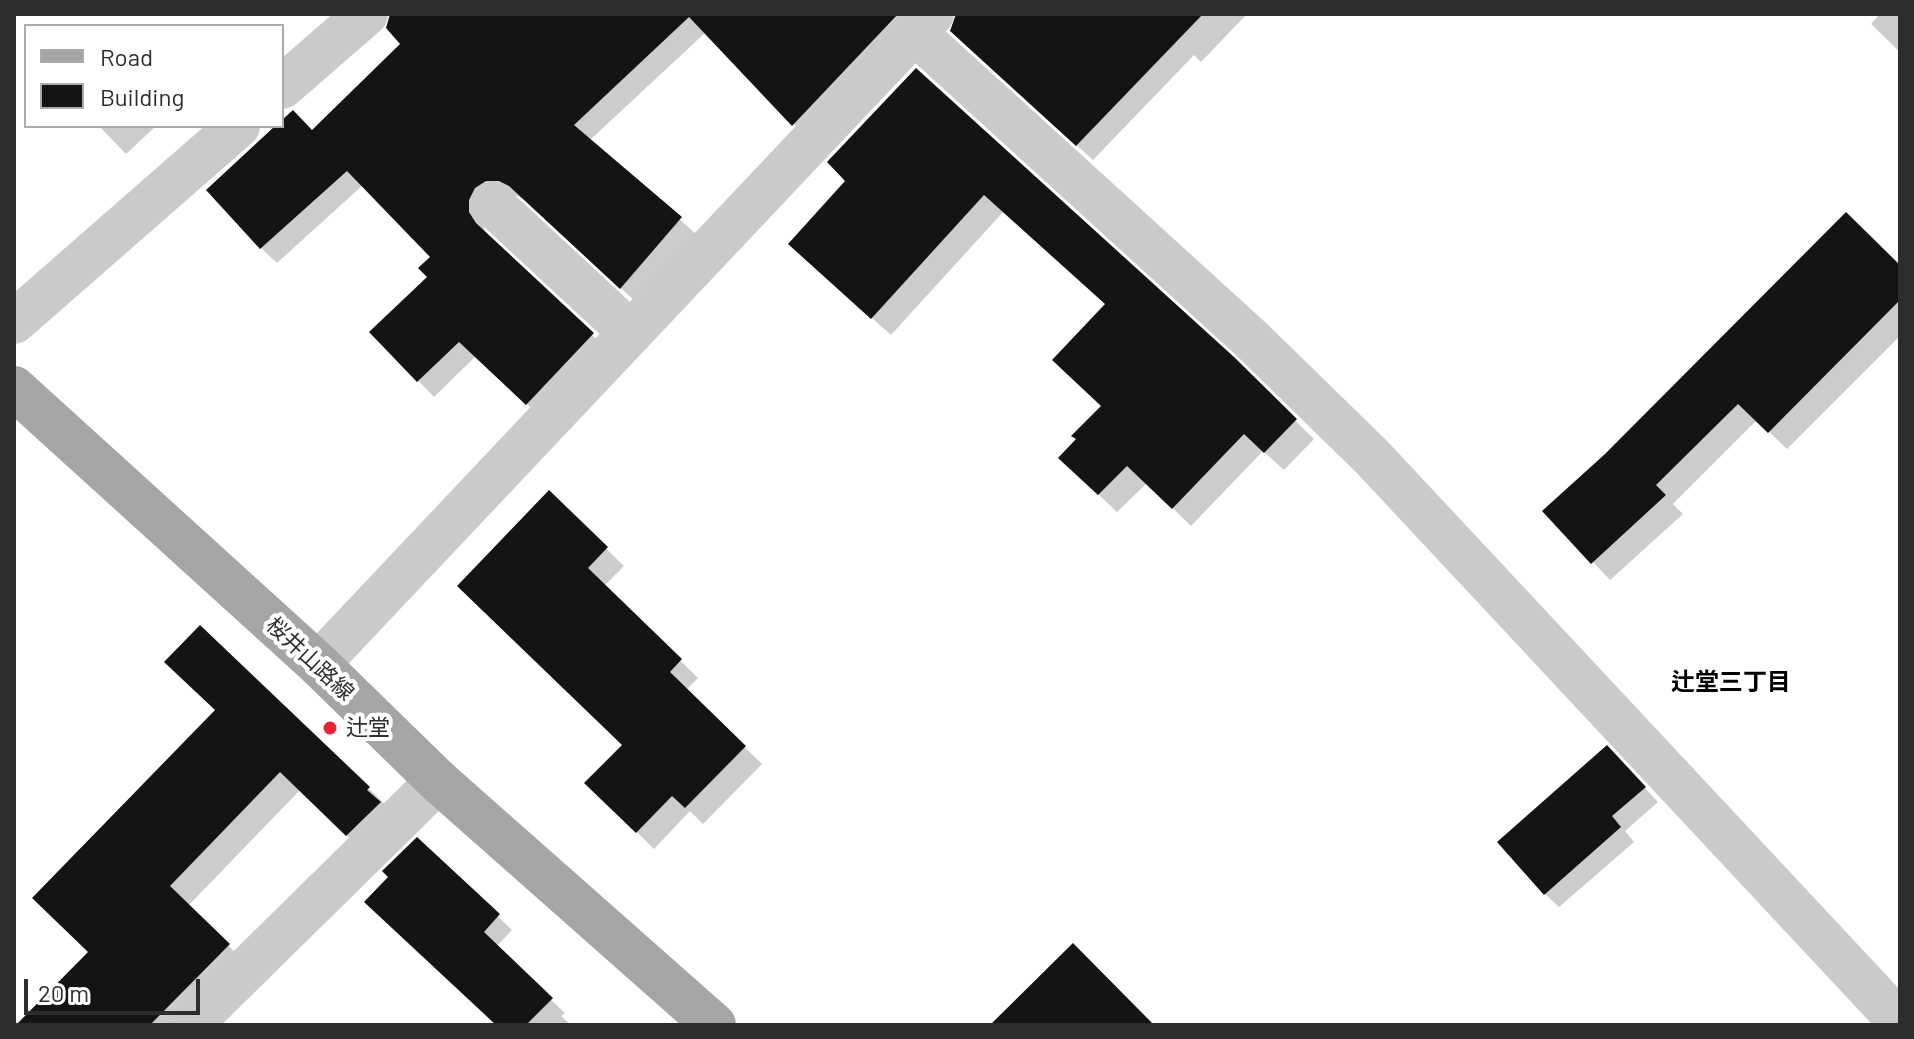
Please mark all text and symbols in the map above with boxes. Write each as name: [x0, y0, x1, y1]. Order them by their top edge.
legend: [24, 24, 284, 128]
text: Road: [100, 42, 153, 71]
text: Building: [100, 82, 184, 111]
street label: 桜井山路線: [261, 612, 359, 706]
district label: 辻堂三丁目: [1671, 668, 1791, 696]
place label: 辻堂: [346, 715, 390, 741]
marker: 辻堂: [321, 719, 339, 737]
scale bar: [28, 963, 204, 1013]
text: 20 m: [38, 978, 89, 1007]

